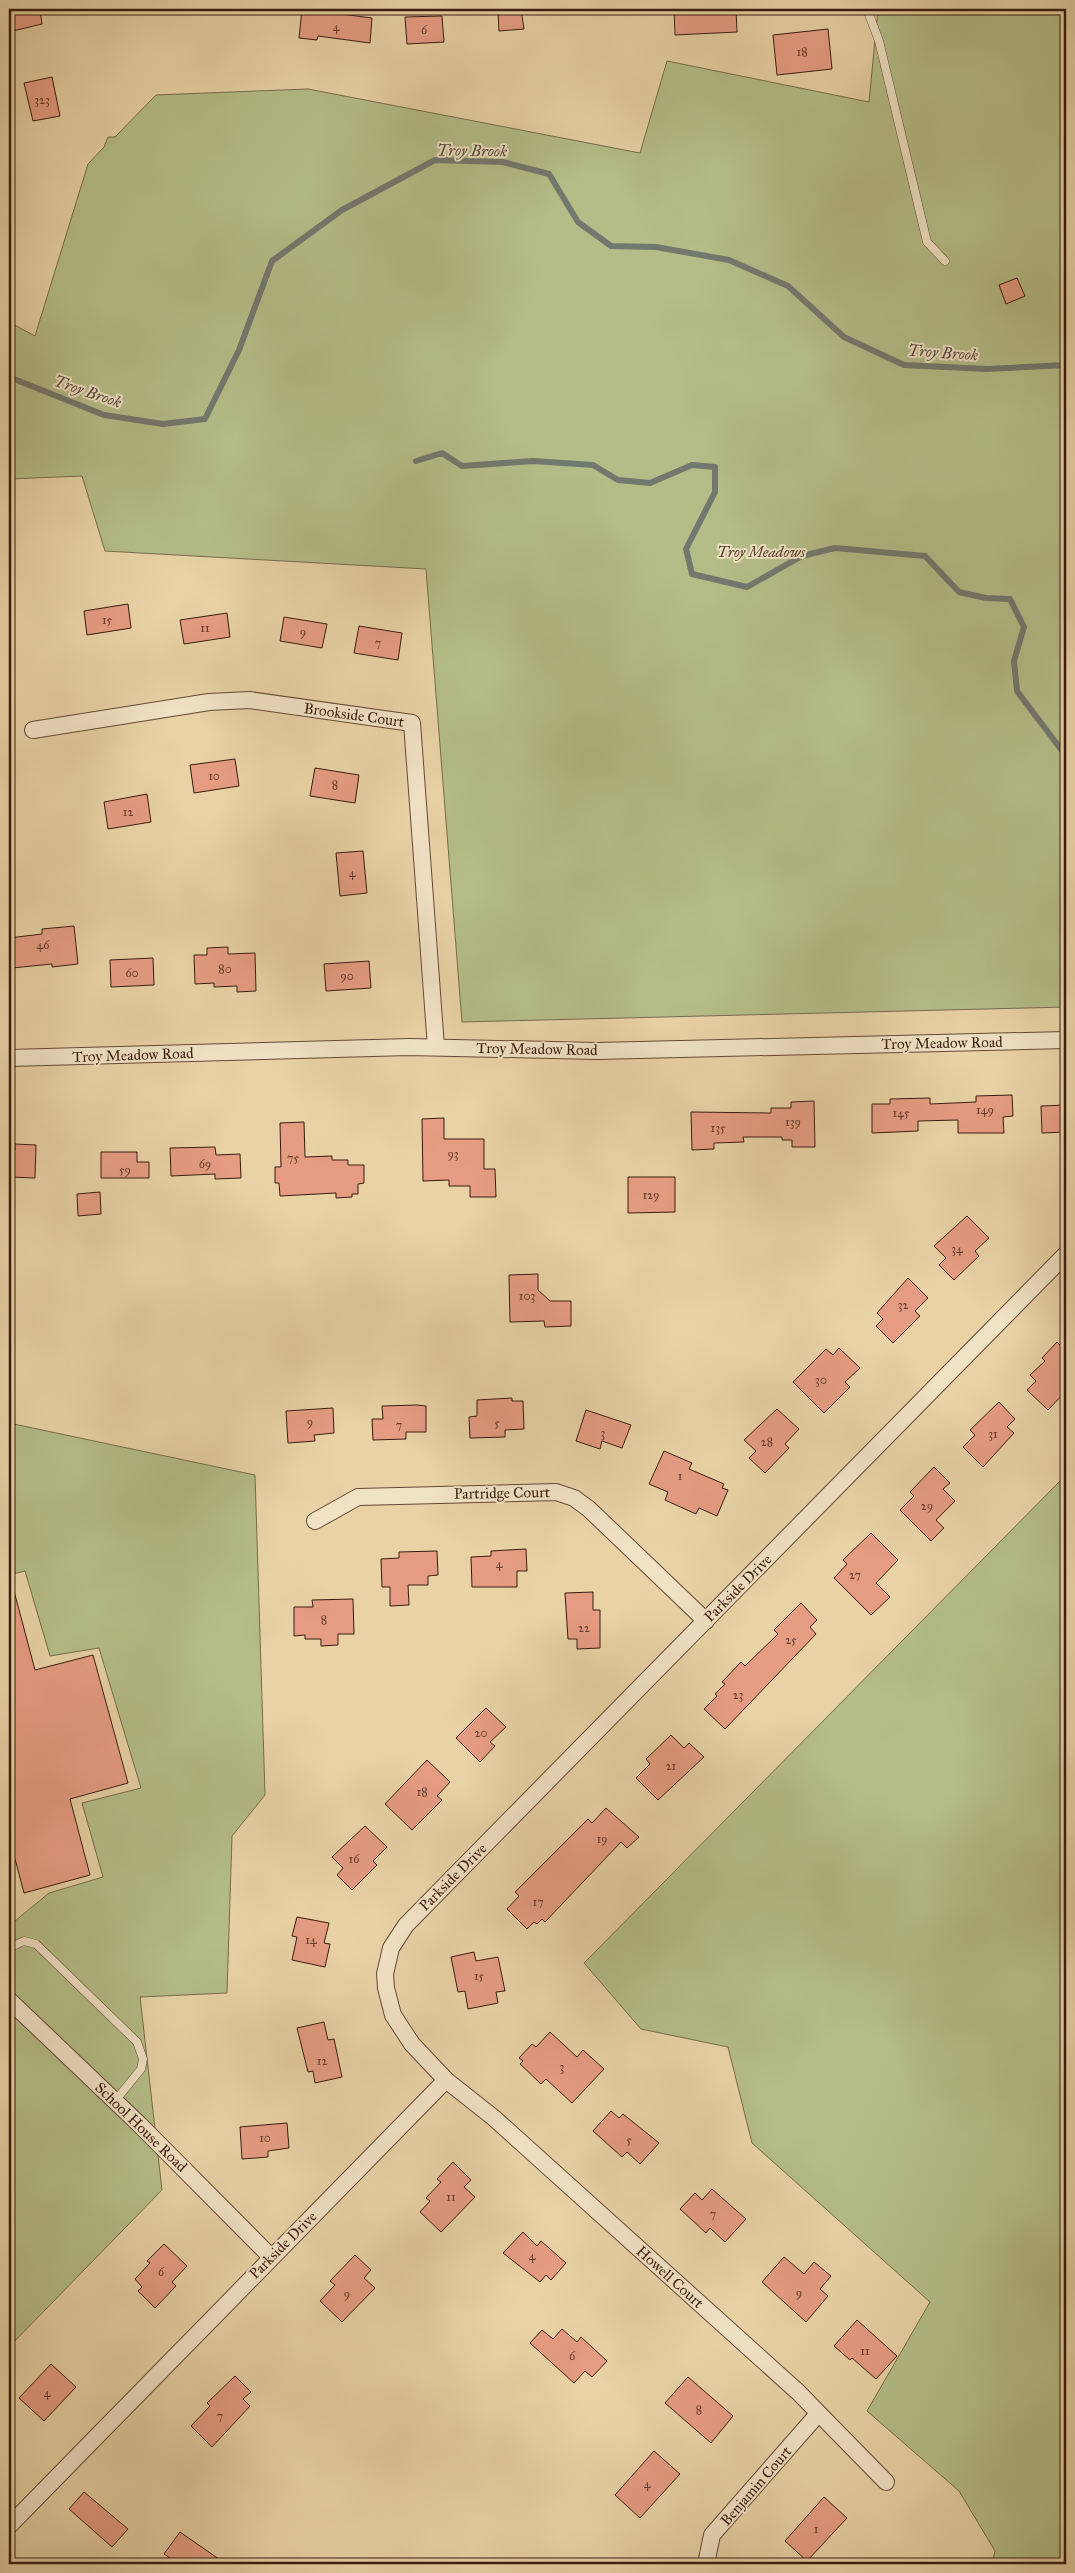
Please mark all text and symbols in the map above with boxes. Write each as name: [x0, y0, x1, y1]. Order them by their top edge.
house number: 4: [333, 20, 340, 34]
house number: 6: [421, 23, 428, 37]
house number: 18: [796, 45, 808, 59]
house number: 323: [34, 93, 50, 107]
water label: Troy Brook: [437, 140, 507, 161]
water label: Troy Brook: [907, 341, 979, 364]
water label: Troy Brook: [52, 371, 124, 412]
park label: Troy Meadows: [717, 543, 806, 561]
house number: 15: [102, 613, 113, 627]
house number: 11: [200, 621, 210, 635]
house number: 9: [300, 625, 306, 639]
house number: 7: [375, 636, 381, 650]
street label: Brookside Court: [303, 699, 406, 731]
house number: 10: [208, 769, 220, 783]
house number: 8: [332, 778, 338, 792]
house number: 12: [123, 805, 133, 819]
house number: 4: [349, 866, 356, 880]
house number: 46: [37, 938, 50, 952]
house number: 80: [218, 962, 232, 976]
house number: 60: [125, 966, 139, 980]
house number: 90: [340, 969, 354, 983]
street label: Troy Meadow Road: [881, 1033, 1003, 1053]
street label: Troy Meadow Road: [476, 1039, 598, 1059]
street label: Troy Meadow Road: [72, 1044, 194, 1066]
house number: 149: [976, 1103, 994, 1117]
house number: 145: [892, 1106, 910, 1120]
house number: 139: [785, 1115, 801, 1129]
house number: 135: [710, 1121, 726, 1135]
house number: 93: [447, 1147, 459, 1161]
house number: 75: [287, 1151, 299, 1165]
house number: 69: [199, 1157, 211, 1171]
house number: 59: [119, 1163, 131, 1177]
house number: 129: [642, 1188, 660, 1202]
house number: 34: [951, 1242, 963, 1256]
house number: 103: [519, 1289, 535, 1303]
house number: 32: [898, 1298, 908, 1312]
house number: 30: [815, 1373, 827, 1387]
house number: 9: [307, 1415, 313, 1429]
house number: 5: [494, 1416, 500, 1430]
house number: 7: [396, 1418, 402, 1432]
house number: 3: [601, 1426, 606, 1440]
house number: 31: [988, 1427, 998, 1441]
house number: 28: [761, 1435, 773, 1449]
house number: 1: [678, 1469, 683, 1483]
street label: Partridge Court: [454, 1483, 551, 1503]
house number: 29: [921, 1499, 933, 1513]
street label: Parkside Drive: [700, 1550, 776, 1626]
house number: 4: [496, 1557, 503, 1571]
house number: 27: [849, 1568, 861, 1582]
house number: 8: [321, 1613, 327, 1627]
house number: 22: [578, 1621, 590, 1635]
house number: 25: [785, 1633, 797, 1647]
house number: 23: [733, 1688, 744, 1702]
house number: 20: [475, 1726, 487, 1740]
house number: 21: [666, 1759, 677, 1773]
house number: 18: [416, 1785, 428, 1799]
house number: 19: [596, 1832, 608, 1846]
street label: Parkside Drive: [415, 1839, 491, 1915]
house number: 16: [349, 1852, 360, 1866]
house number: 17: [532, 1895, 544, 1909]
house number: 14: [305, 1933, 317, 1947]
house number: 15: [474, 1969, 485, 1983]
house number: 12: [317, 2054, 327, 2068]
house number: 3: [560, 2060, 565, 2074]
street label: School House Road: [91, 2078, 191, 2176]
house number: 10: [259, 2131, 271, 2145]
house number: 5: [626, 2133, 632, 2147]
house number: 11: [446, 2190, 456, 2204]
street label: Parkside Drive: [245, 2207, 321, 2283]
house number: 7: [710, 2207, 716, 2221]
street label: Howell Court: [633, 2242, 708, 2312]
house number: 4: [529, 2249, 536, 2263]
house number: 6: [158, 2265, 165, 2279]
house number: 9: [796, 2286, 802, 2300]
house number: 9: [344, 2287, 350, 2301]
house number: 11: [860, 2344, 870, 2358]
house number: 6: [569, 2349, 576, 2363]
house number: 4: [44, 2386, 51, 2400]
house number: 8: [696, 2403, 702, 2417]
house number: 7: [217, 2409, 223, 2423]
street label: Benjamin Court: [717, 2442, 796, 2529]
house number: 4: [644, 2477, 651, 2491]
house number: 1: [814, 2522, 819, 2536]

